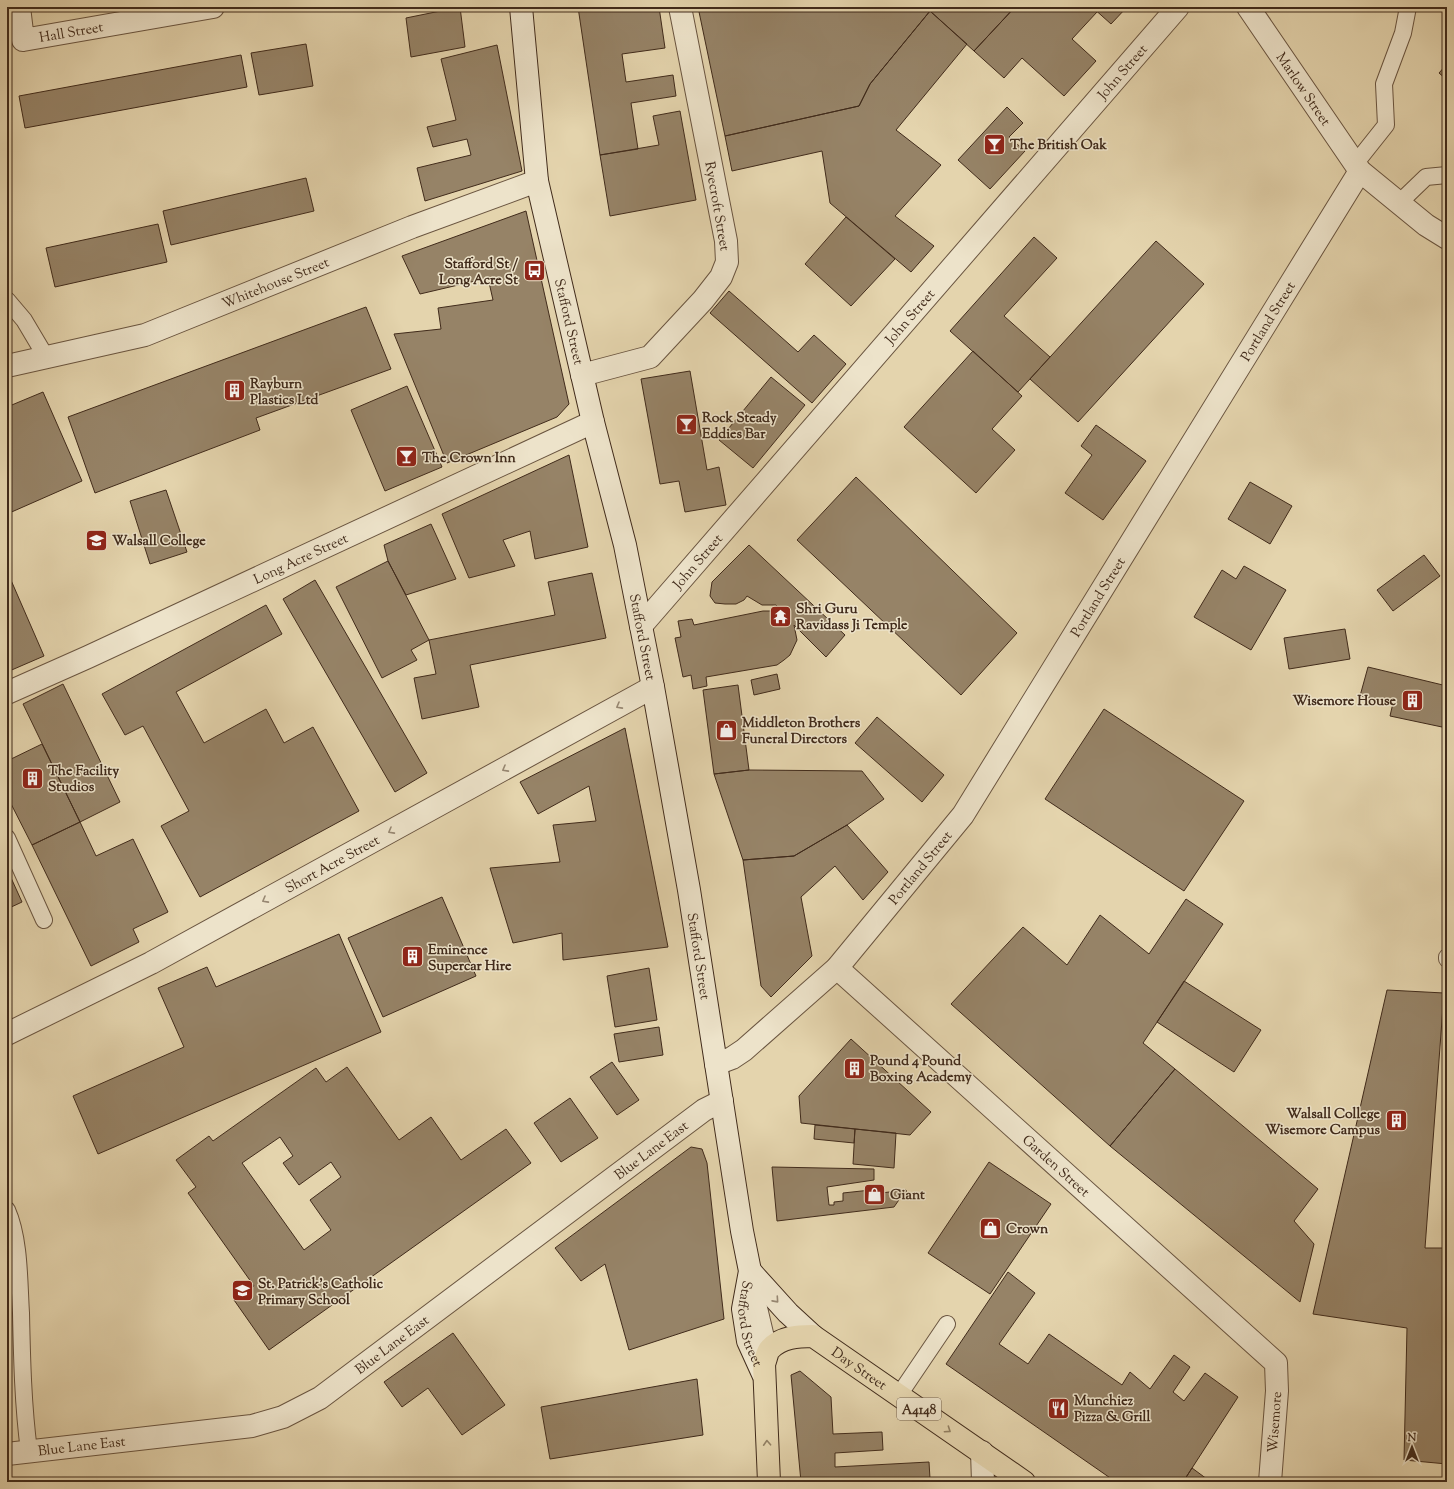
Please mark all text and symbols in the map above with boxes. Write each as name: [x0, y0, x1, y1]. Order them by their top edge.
street label: Hall Street: [38, 18, 105, 49]
street label: John Street: [1093, 41, 1153, 106]
street label: Marlow Street: [1270, 49, 1335, 131]
bar icon: The British Oak: [982, 131, 1008, 157]
place label: The British Oak: [1010, 136, 1107, 156]
street label: Ryecroft Street: [698, 160, 734, 253]
street label: Whitehouse Street: [219, 253, 333, 315]
place label: Stafford St / Long Acre St: [439, 255, 518, 291]
bus stop icon: Stafford St / Long Acre St: [521, 258, 547, 284]
street label: Stafford Street: [548, 277, 587, 367]
street label: Portland Street: [1237, 278, 1302, 366]
street label: John Street: [881, 285, 941, 350]
place label: Rayburn Plastics Ltd: [250, 375, 318, 411]
building icon: Rayburn Plastics Ltd: [222, 378, 248, 404]
place label: Rock Steady Eddies Bar: [702, 409, 777, 445]
bar icon: Rock Steady Eddies Bar: [674, 412, 700, 438]
bar icon: The Crown Inn: [393, 444, 419, 470]
place label: The Crown Inn: [422, 449, 517, 469]
school or university icon: Walsall College: [84, 527, 110, 553]
street label: Long Acre Street: [251, 529, 352, 591]
street label: John Street: [669, 530, 729, 595]
place label: Walsall College: [112, 532, 206, 552]
street label: Portland Street: [1067, 554, 1132, 642]
street label: Stafford Street: [623, 592, 660, 683]
place label: Shri Guru Ravidass Ji Temple: [796, 600, 908, 636]
temple icon: Shri Guru Ravidass Ji Temple: [768, 603, 794, 629]
building icon: Wisemore House: [1399, 687, 1425, 713]
place label: Wisemore House: [1293, 692, 1396, 712]
one-way arrow: [616, 702, 623, 709]
place label: Middleton Brothers Funeral Directors: [742, 714, 861, 750]
shop icon: Middleton Brothers Funeral Directors: [713, 717, 739, 743]
place label: The Facility Studios: [48, 762, 119, 798]
one-way arrow: [502, 764, 509, 771]
building icon: The Facility Studios: [20, 765, 46, 791]
one-way arrow: [388, 826, 395, 834]
street label: Portland Street: [885, 827, 958, 910]
street label: Short Acre Street: [282, 831, 384, 899]
one-way arrow: [262, 896, 269, 903]
street label: Stafford Street: [681, 911, 714, 1002]
place label: Eminence Supercar Hire: [428, 941, 512, 977]
building icon: Eminence Supercar Hire: [399, 944, 425, 970]
place label: Pound 4 Pound Boxing Academy: [870, 1052, 972, 1088]
building icon: Pound 4 Pound Boxing Academy: [841, 1055, 867, 1081]
place label: Walsall College Wisemore Campus: [1265, 1105, 1380, 1141]
building icon: Walsall College Wisemore Campus: [1383, 1108, 1409, 1134]
street label: Blue Lane East: [611, 1117, 693, 1186]
street label: Garden Street: [1017, 1131, 1093, 1203]
shop icon: Giant: [861, 1181, 887, 1207]
place label: Giant: [890, 1186, 925, 1206]
shop icon: Crown: [977, 1215, 1003, 1241]
place label: Crown: [1006, 1220, 1049, 1240]
place label: St. Patrick's Catholic Primary School: [258, 1275, 384, 1311]
school or university icon: St. Patrick's Catholic Primary School: [229, 1278, 255, 1304]
street label: Stafford Street: [731, 1279, 766, 1371]
one-way arrow: [771, 1295, 778, 1302]
street label: Blue Lane East: [352, 1311, 434, 1380]
street label: Day Street: [826, 1343, 890, 1396]
street label: Wisemore: [1264, 1391, 1288, 1454]
place label: Munchiez Pizza & Grill: [1074, 1392, 1151, 1428]
restaurant icon: Munchiez Pizza & Grill: [1046, 1395, 1072, 1421]
road number: A4148: [897, 1398, 941, 1420]
one-way arrow: [944, 1425, 951, 1433]
north arrow: [1392, 1427, 1432, 1467]
text: N: [1407, 1430, 1417, 1446]
street label: Blue Lane East: [37, 1433, 127, 1462]
one-way arrow: [763, 1440, 772, 1446]

